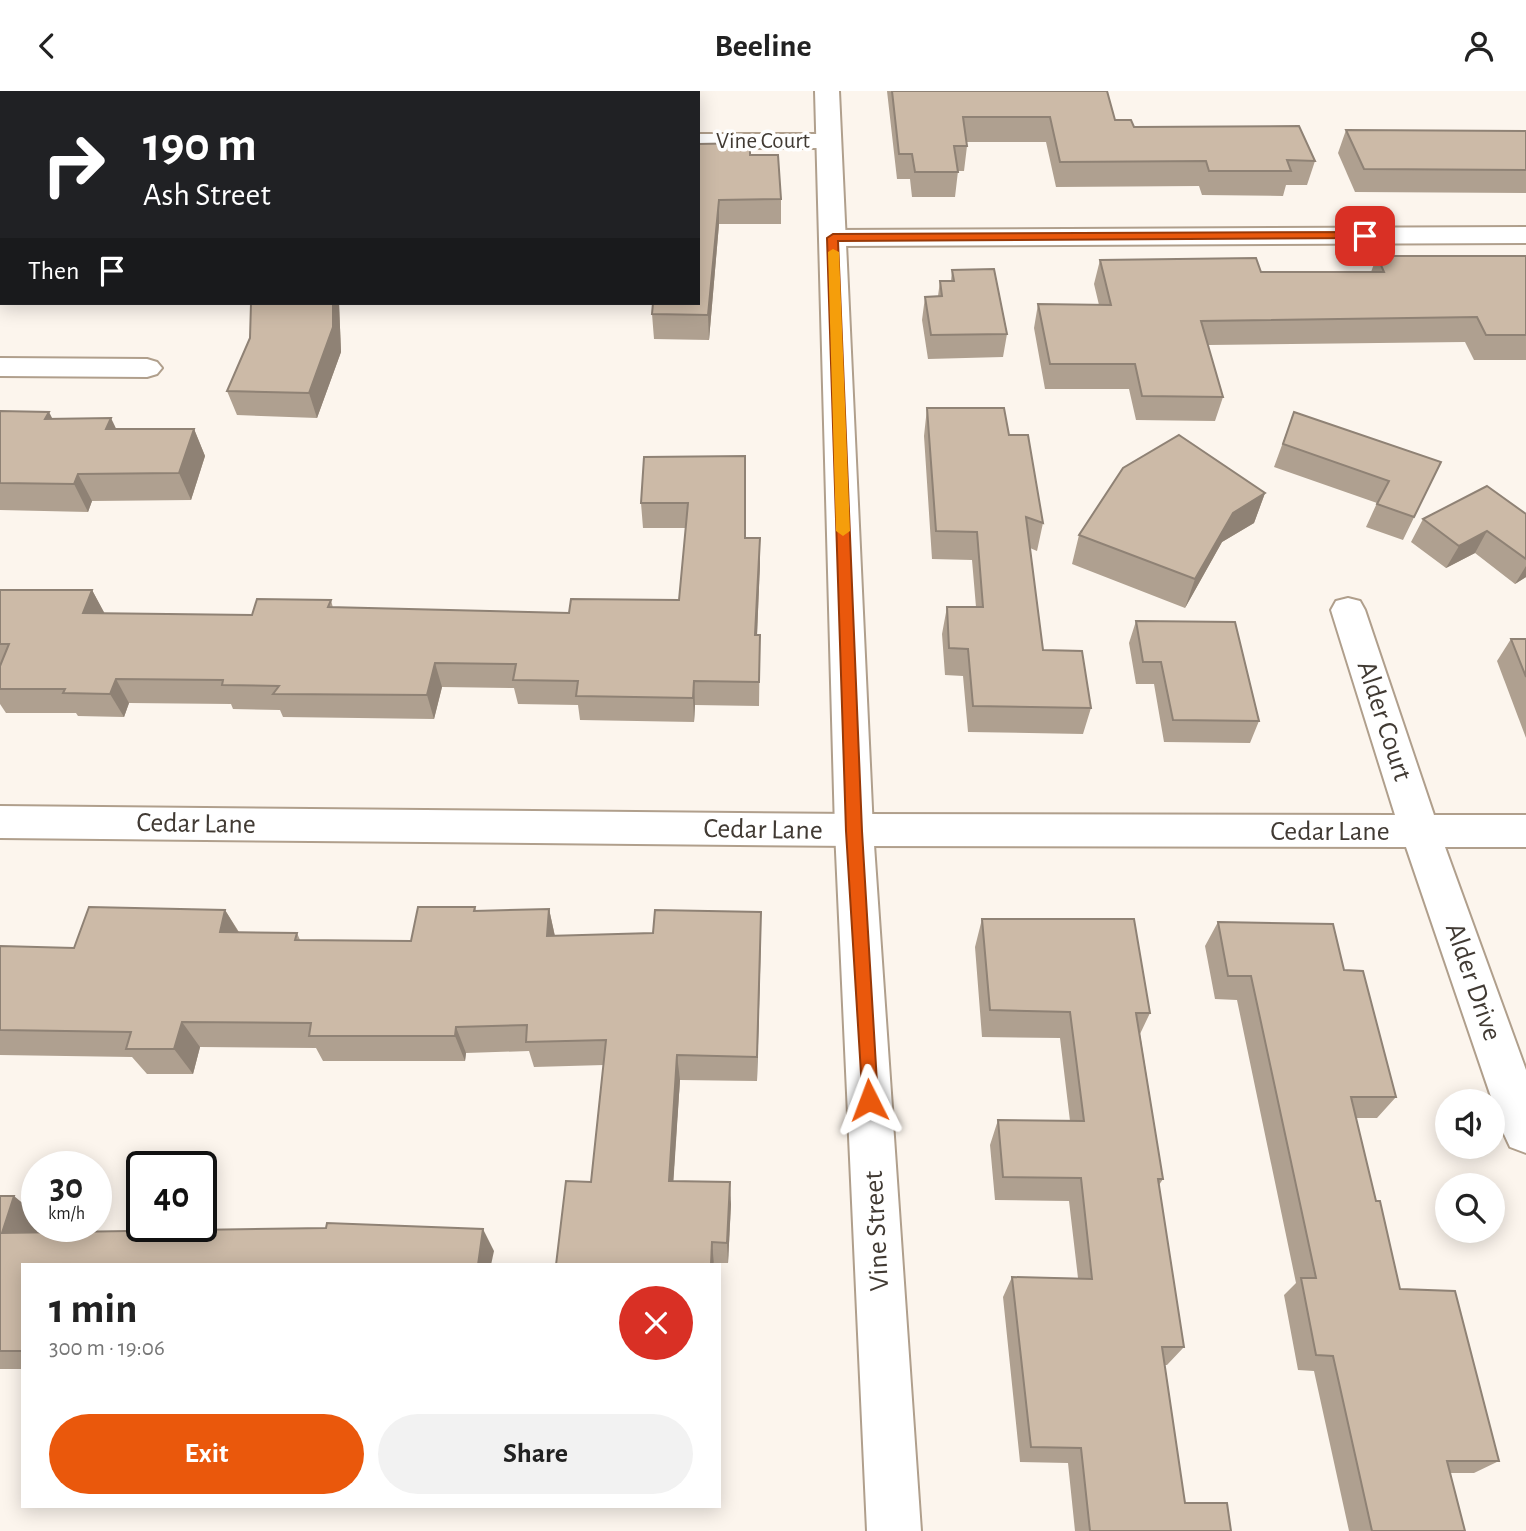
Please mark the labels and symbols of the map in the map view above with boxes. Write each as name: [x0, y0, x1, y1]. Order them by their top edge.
street label: Vine Court: [716, 130, 811, 153]
pin: [1335, 206, 1395, 266]
street label: Alder Court: [1352, 658, 1416, 784]
street label: Cedar Lane: [136, 809, 256, 839]
street label: Cedar Lane: [703, 815, 823, 845]
street label: Cedar Lane: [1270, 818, 1390, 846]
street label: Alder Drive: [1440, 920, 1506, 1044]
position arrow: [832, 1063, 906, 1137]
speed limit sign: 40: [126, 1151, 217, 1242]
street label: Vine Street: [860, 1170, 894, 1292]

